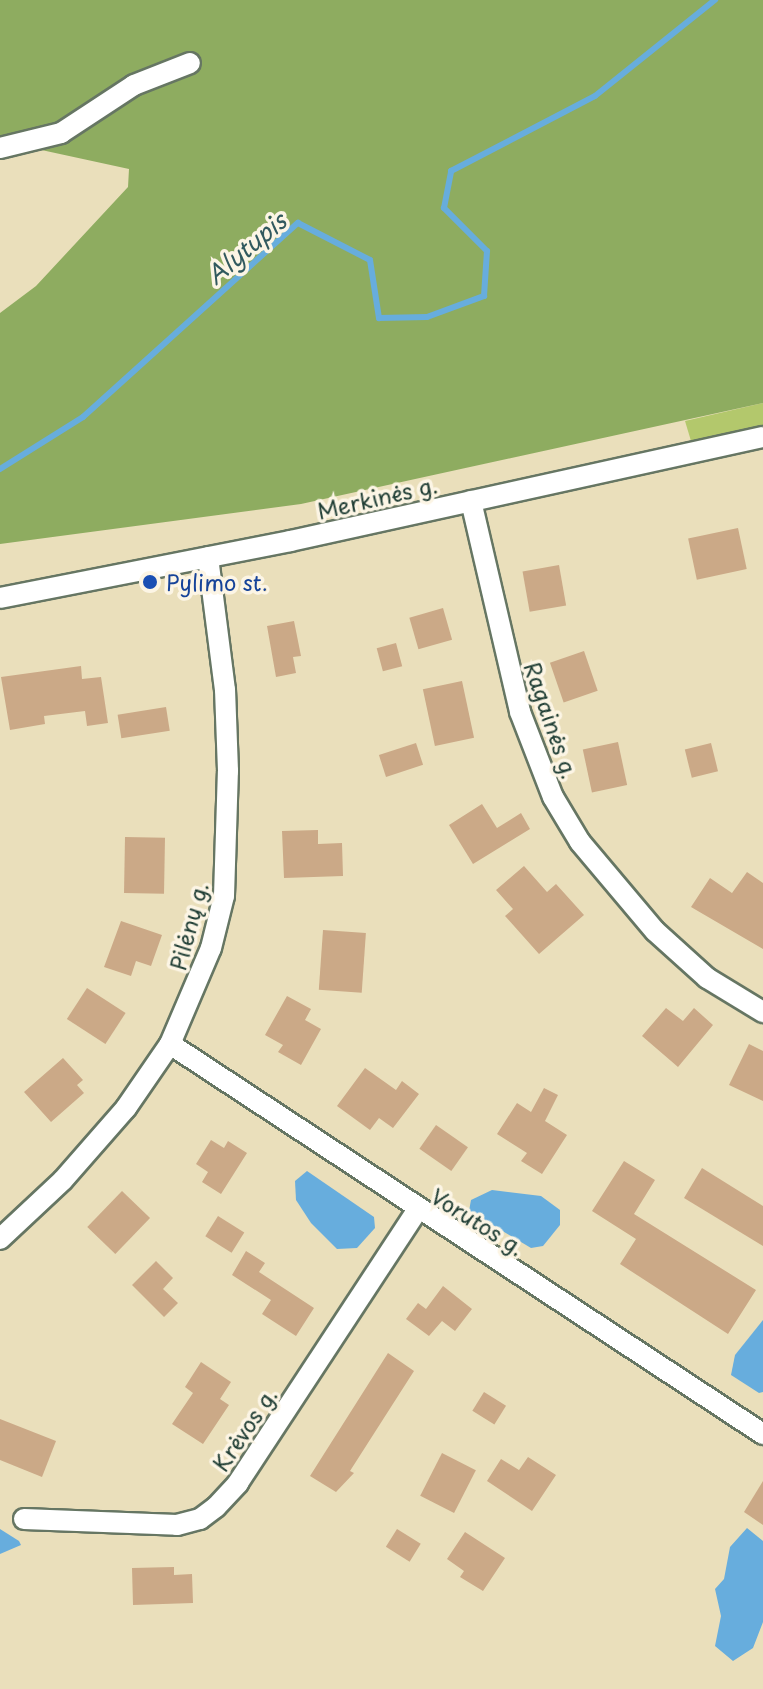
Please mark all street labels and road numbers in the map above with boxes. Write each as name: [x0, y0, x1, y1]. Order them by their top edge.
street label: Merkinės g.: [314, 470, 440, 524]
street label: Ragainės g.: [520, 658, 584, 782]
street label: Pilėnų g.: [164, 879, 212, 973]
street label: Vorutos g.: [426, 1182, 530, 1260]
street label: Krėvos g.: [206, 1382, 282, 1476]

